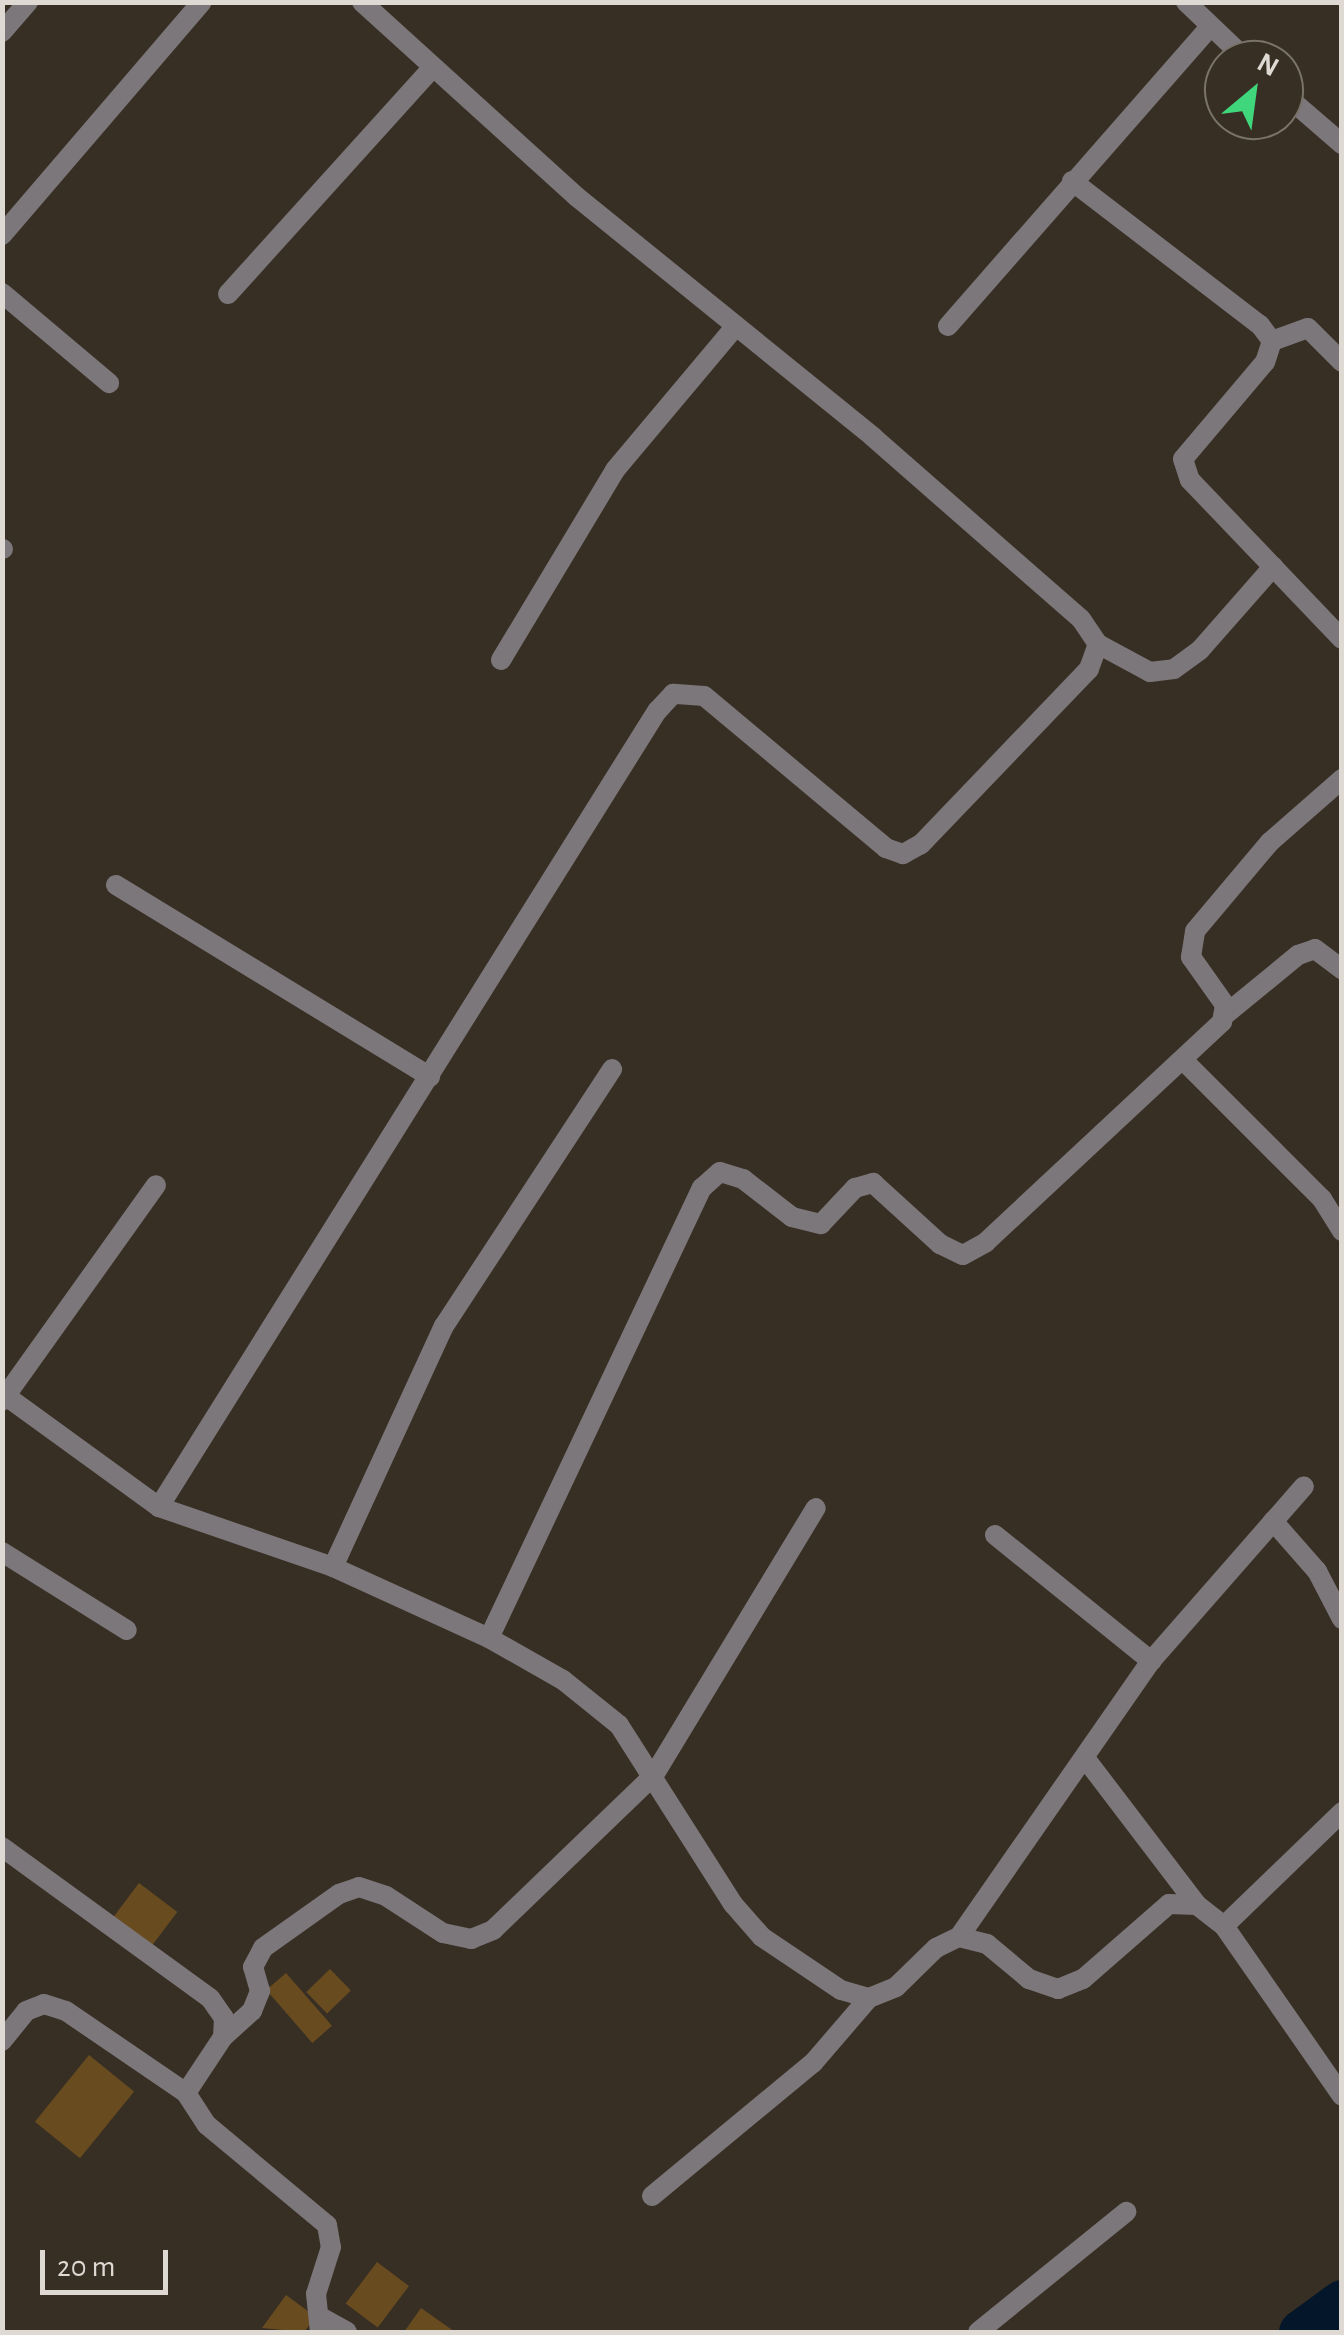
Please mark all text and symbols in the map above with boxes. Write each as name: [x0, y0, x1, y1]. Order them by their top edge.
north arrow: [1204, 40, 1304, 140]
text: N: [1252, 49, 1283, 82]
scale bar: [45, 2230, 172, 2292]
text: 20 m: [57, 2252, 115, 2282]

